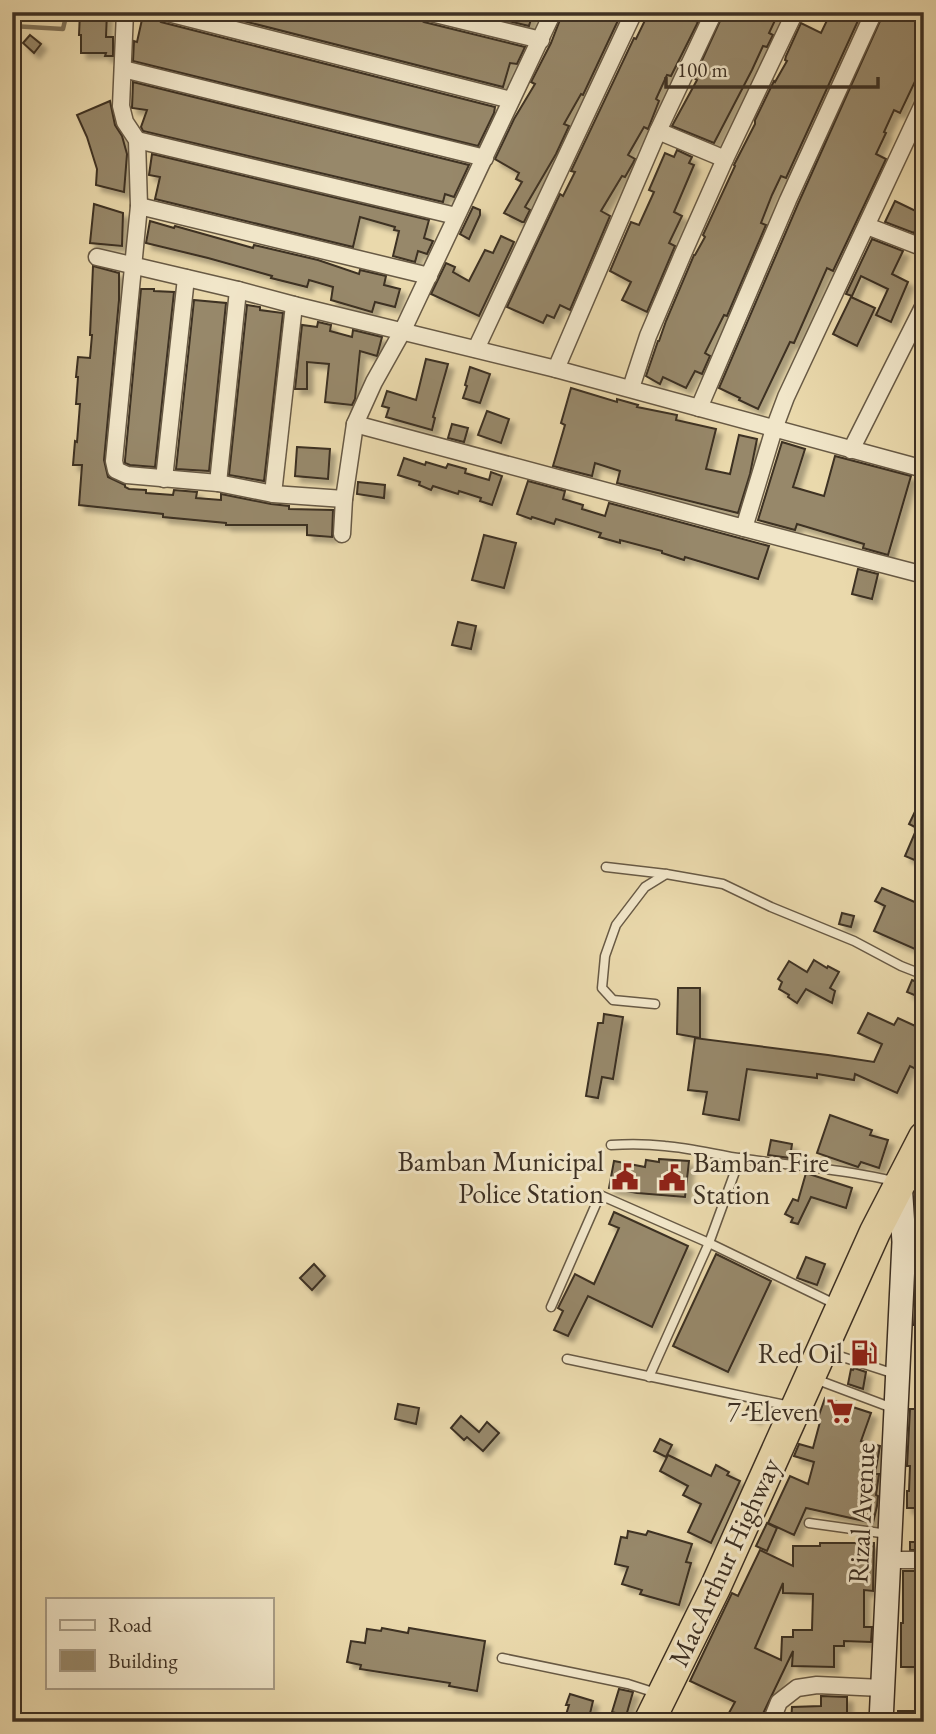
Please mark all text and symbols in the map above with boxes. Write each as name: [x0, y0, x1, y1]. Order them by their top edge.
scale bar: [666, 46, 878, 90]
text: 100 m: [677, 56, 728, 83]
place label: Bamban Municipal Police Station: [397, 1143, 604, 1211]
place label: Bamban Fire Station: [693, 1144, 829, 1212]
public building icon: Bamban Municipal Police Station: [610, 1162, 640, 1192]
public building icon: Bamban Fire Station: [657, 1163, 687, 1193]
place label: Red Oil: [758, 1335, 843, 1371]
fuel station icon: Red Oil: [849, 1338, 879, 1368]
place label: 7-Eleven: [727, 1393, 819, 1429]
supermarket icon: 7-Eleven: [825, 1396, 855, 1426]
street label: Rizal Avenue: [839, 1441, 883, 1584]
street label: MacArthur Highway: [660, 1451, 788, 1672]
legend: [46, 1598, 273, 1688]
text: Road: [108, 1611, 152, 1638]
text: Building: [108, 1647, 178, 1674]

